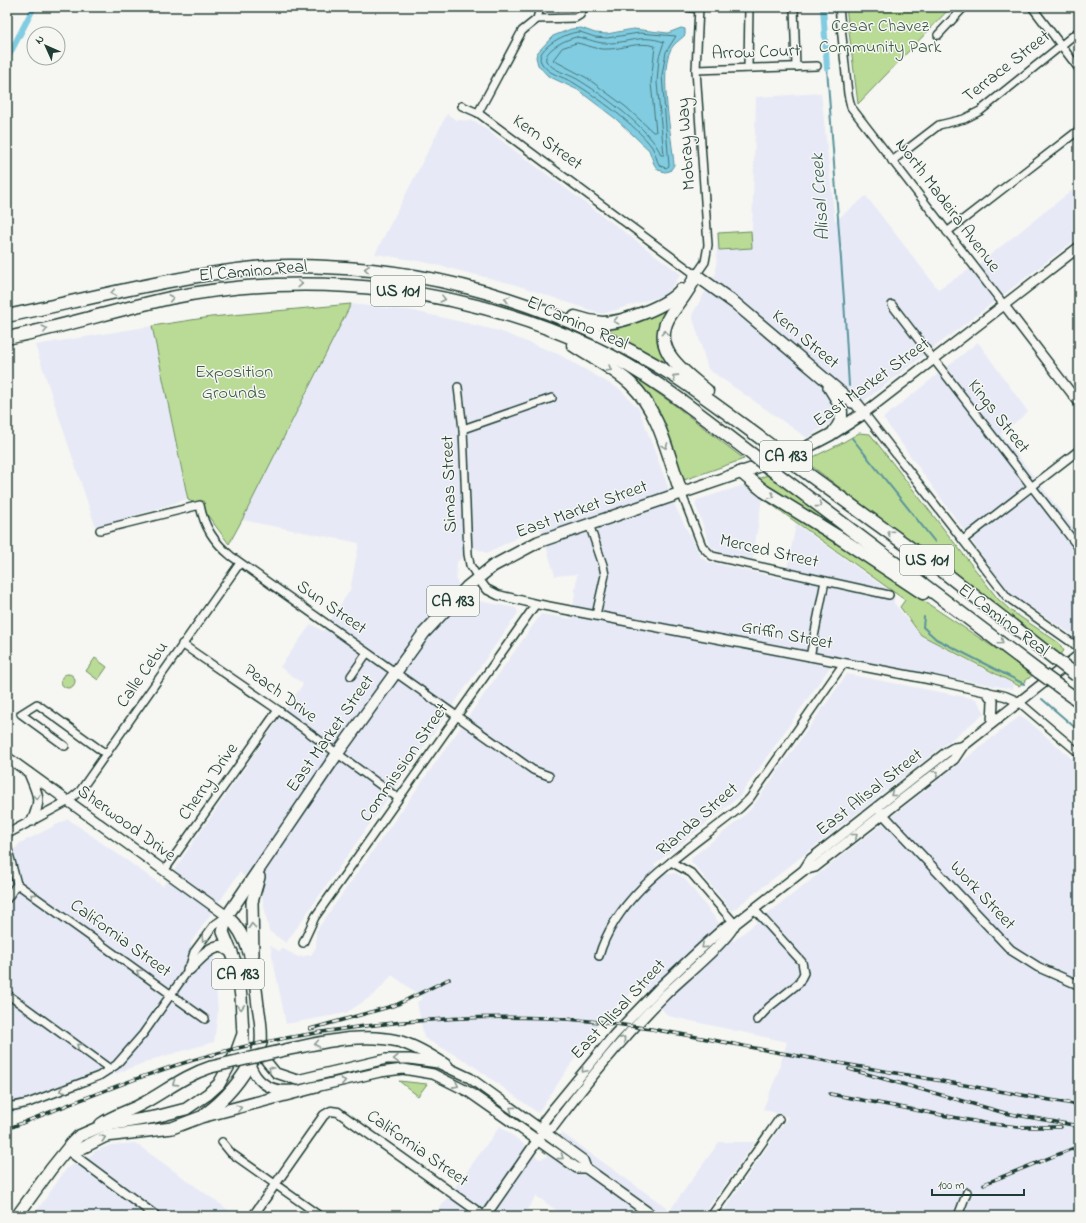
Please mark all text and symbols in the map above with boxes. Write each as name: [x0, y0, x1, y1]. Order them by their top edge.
park label: Cesar Chavez Community Park: [819, 14, 941, 61]
street label: Terrace Street: [958, 24, 1056, 110]
north arrow: [26, 26, 66, 66]
text: N: [31, 31, 48, 48]
street label: Arrow Court: [711, 38, 801, 68]
street label: Mobray Way: [671, 97, 703, 191]
street label: Kern Street: [507, 109, 587, 177]
street label: North Madeira Avenue: [888, 134, 1007, 279]
water label: Alisal Creek: [804, 152, 838, 242]
street label: El Camino Real: [198, 254, 308, 290]
one-way arrow: [364, 264, 370, 273]
road number: US 101: [371, 276, 425, 306]
one-way arrow: [297, 280, 303, 288]
one-way arrow: [110, 289, 117, 297]
street label: El Camino Real: [522, 290, 632, 358]
one-way arrow: [439, 294, 446, 303]
one-way arrow: [168, 295, 174, 303]
one-way arrow: [504, 295, 511, 304]
street label: Kern Street: [766, 304, 844, 376]
one-way arrow: [612, 316, 619, 324]
one-way arrow: [41, 325, 48, 334]
one-way arrow: [660, 330, 669, 336]
street label: East Market Street: [808, 332, 936, 434]
park label: Exposition Grounds: [195, 360, 273, 407]
one-way arrow: [605, 364, 612, 371]
one-way arrow: [672, 374, 679, 382]
street label: Kings Street: [960, 374, 1035, 460]
street label: Simas Street: [435, 435, 465, 533]
road number: CA 183: [760, 441, 812, 471]
one-way arrow: [660, 442, 668, 449]
street label: East Market Street: [513, 474, 651, 546]
one-way arrow: [768, 491, 775, 498]
one-way arrow: [814, 500, 821, 507]
street label: Merced Street: [717, 528, 821, 576]
one-way arrow: [888, 531, 895, 538]
road number: US 101: [900, 545, 954, 575]
street label: Sun Street: [291, 574, 371, 642]
street label: El Camino Real: [952, 578, 1054, 664]
road number: CA 183: [427, 586, 479, 616]
street label: Griffin Street: [739, 614, 835, 658]
street label: Calle Cebu: [111, 636, 175, 714]
one-way arrow: [996, 637, 1003, 644]
street label: Peach Drive: [238, 658, 323, 730]
street label: East Market Street: [281, 670, 381, 798]
street label: Commission Street: [354, 698, 456, 828]
street label: Cherry Drive: [173, 737, 246, 826]
street label: East Alisal Street: [811, 743, 929, 843]
one-way arrow: [931, 770, 938, 777]
street label: Rianda Street: [651, 777, 745, 863]
street label: Sherwood Drive: [71, 779, 181, 869]
one-way arrow: [891, 790, 898, 797]
one-way arrow: [32, 794, 41, 801]
one-way arrow: [850, 834, 857, 841]
street label: Work Street: [943, 855, 1021, 937]
street label: California Street: [64, 893, 176, 985]
one-way arrow: [31, 894, 38, 901]
one-way arrow: [248, 923, 257, 929]
one-way arrow: [201, 935, 208, 942]
one-way arrow: [701, 941, 709, 949]
street label: East Alisal Street: [565, 954, 673, 1066]
road number: CA 183: [212, 959, 264, 989]
one-way arrow: [136, 969, 143, 977]
one-way arrow: [237, 1004, 246, 1010]
one-way arrow: [619, 1036, 626, 1043]
one-way arrow: [314, 1039, 320, 1048]
one-way arrow: [77, 1044, 84, 1051]
one-way arrow: [393, 1055, 399, 1063]
one-way arrow: [582, 1065, 589, 1073]
one-way arrow: [269, 1066, 276, 1074]
one-way arrow: [340, 1077, 346, 1085]
one-way arrow: [172, 1078, 179, 1086]
one-way arrow: [452, 1080, 459, 1088]
one-way arrow: [58, 1086, 65, 1094]
one-way arrow: [236, 1104, 242, 1112]
street label: California Street: [360, 1104, 474, 1194]
one-way arrow: [509, 1107, 516, 1114]
one-way arrow: [99, 1134, 106, 1143]
one-way arrow: [556, 1152, 563, 1159]
scale bar: [932, 1171, 1024, 1197]
text: 100 m: [938, 1177, 965, 1195]

